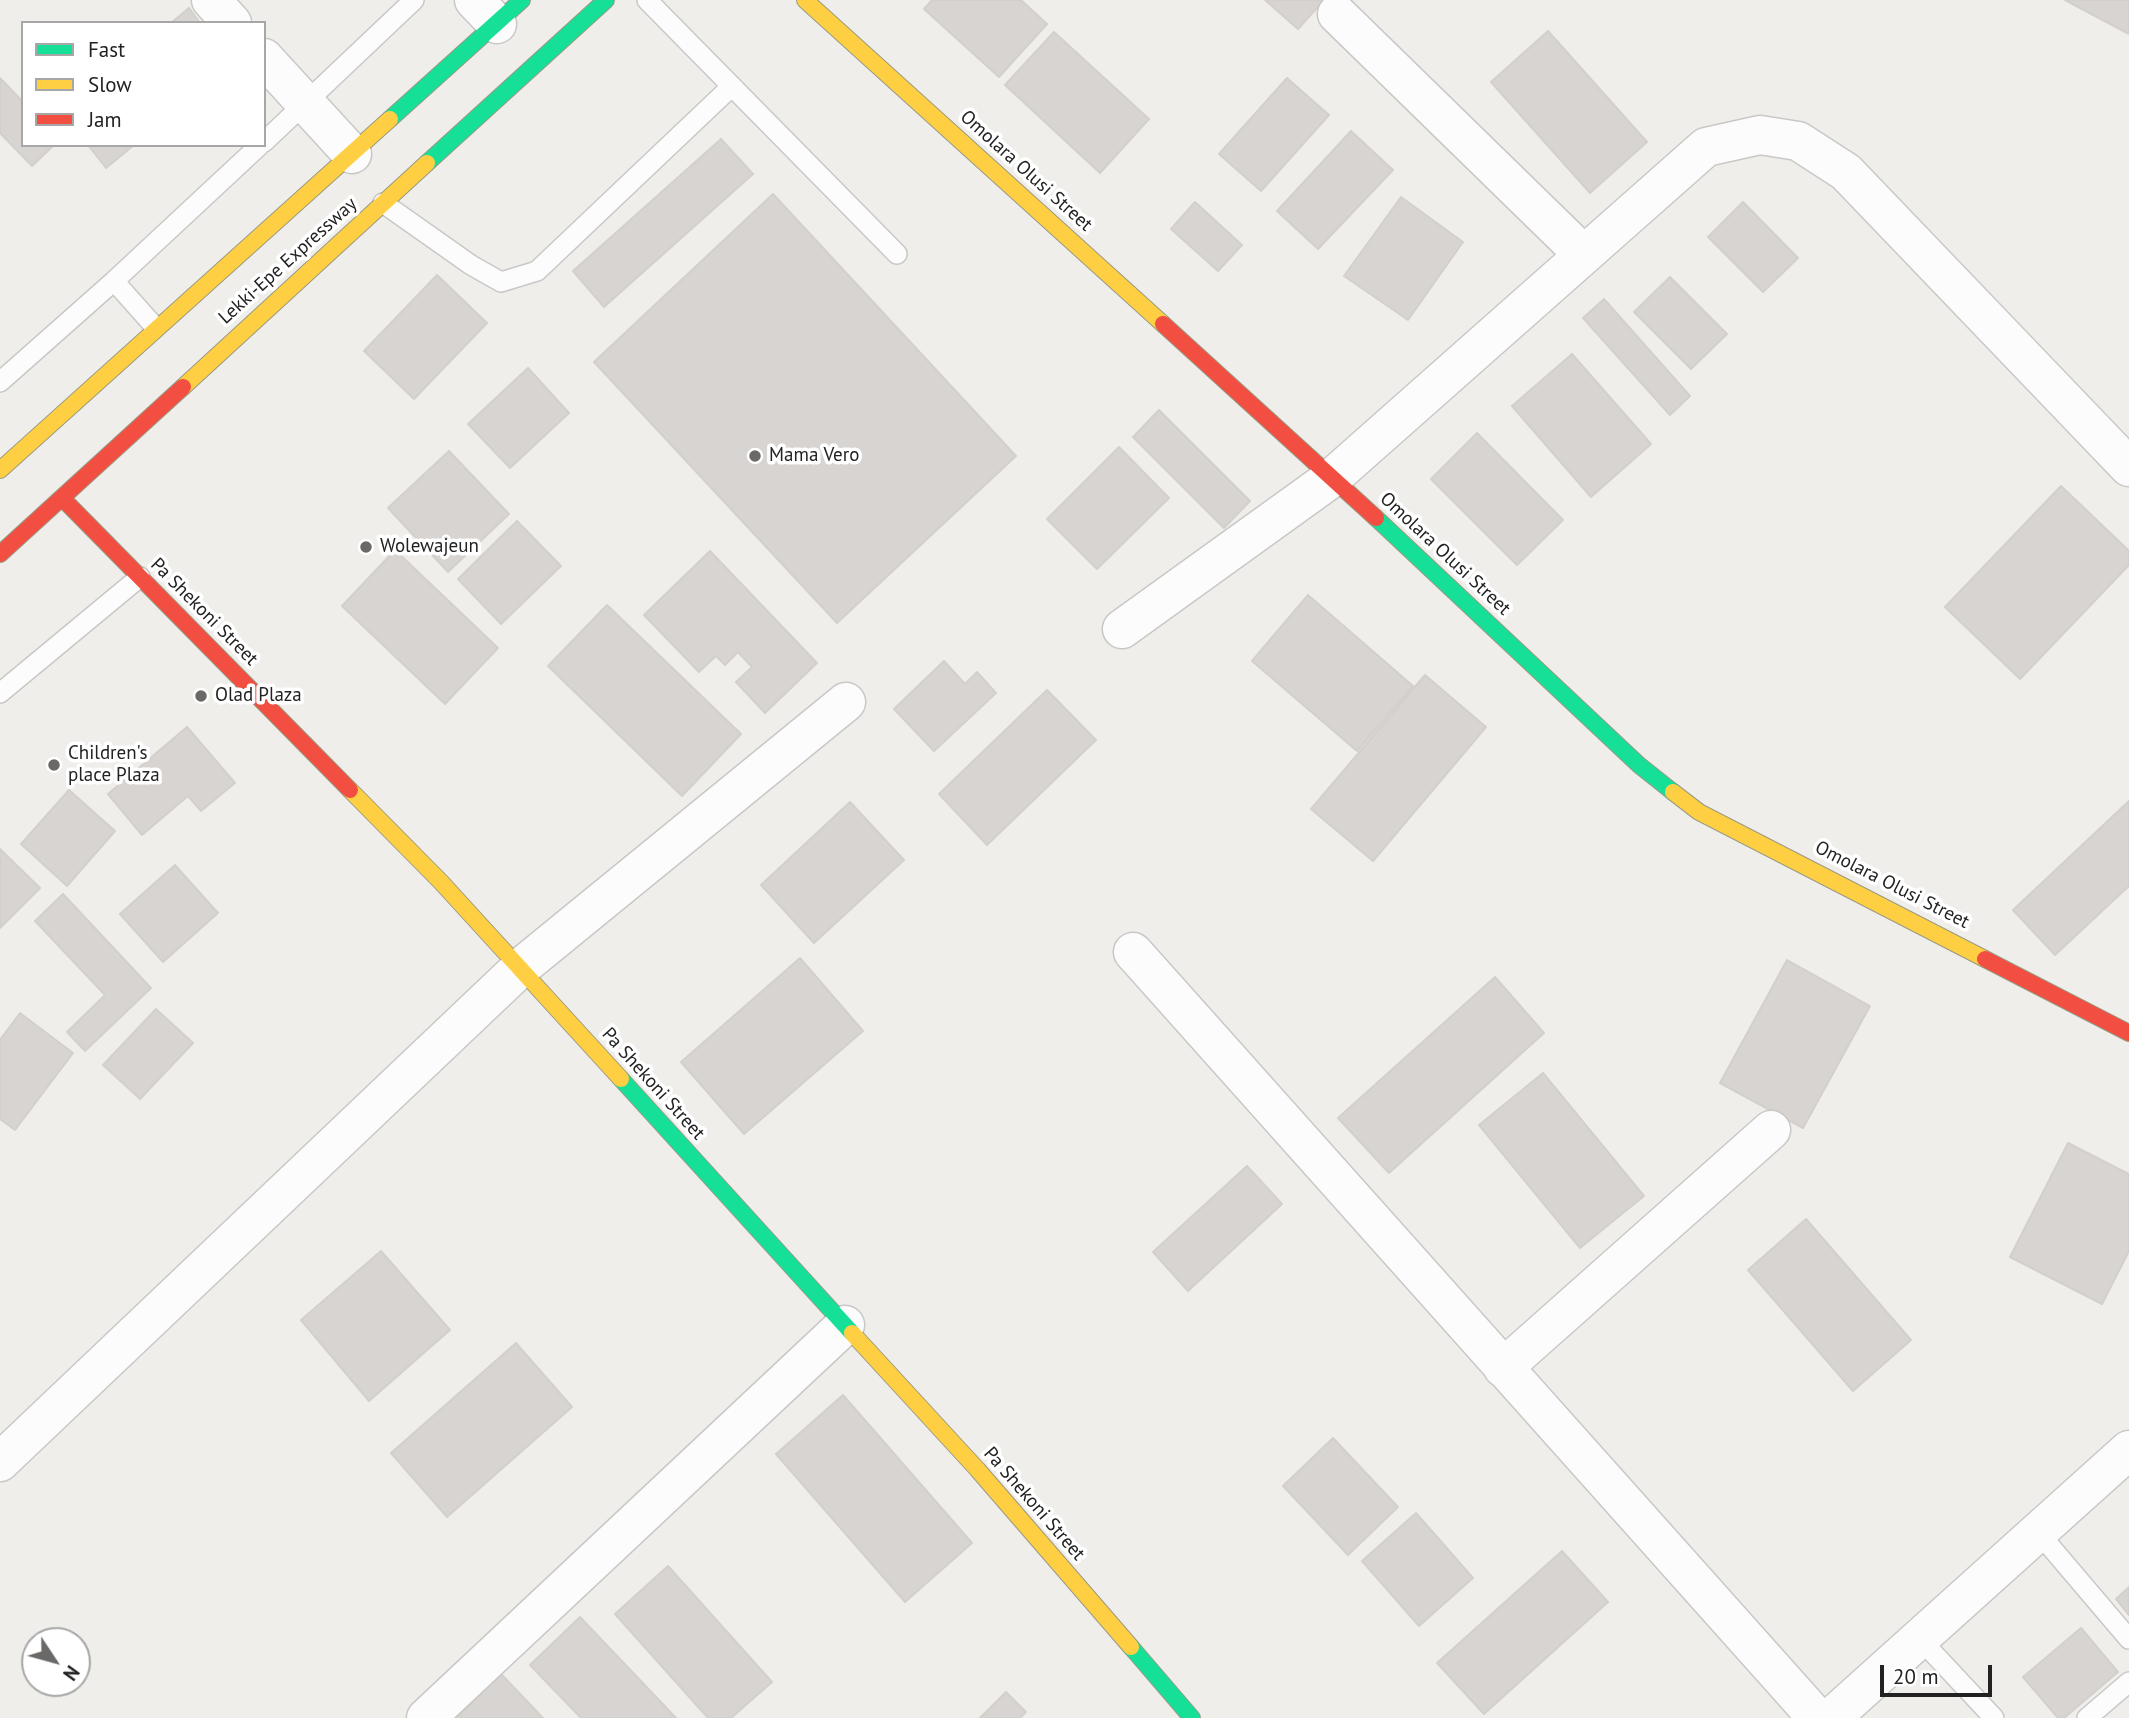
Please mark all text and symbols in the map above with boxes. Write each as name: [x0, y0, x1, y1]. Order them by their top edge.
legend: [21, 21, 266, 147]
text: Fast: [88, 36, 125, 63]
text: Slow: [88, 71, 132, 98]
text: Jam: [88, 106, 122, 133]
street label: Omolara Olusi Street: [955, 106, 1097, 236]
street label: Lekki-Epe Expressway: [214, 193, 362, 329]
place label: Mama Vero: [769, 445, 859, 467]
marker: Mama Vero: [747, 448, 763, 464]
street label: Omolara Olusi Street: [1375, 488, 1515, 620]
place label: Wolewajeun: [380, 536, 479, 558]
marker: Wolewajeun: [358, 539, 374, 555]
street label: Pa Shekoni Street: [145, 553, 263, 671]
place label: Olad Plaza: [215, 685, 302, 707]
marker: Olad Plaza: [193, 688, 209, 704]
place label: Children's place Plaza: [68, 743, 160, 787]
marker: Children's place Plaza: [46, 757, 62, 773]
street label: Omolara Olusi Street: [1811, 836, 1973, 934]
street label: Pa Shekoni Street: [597, 1023, 709, 1145]
street label: Pa Shekoni Street: [979, 1443, 1089, 1565]
north arrow: [21, 1627, 91, 1697]
scale bar: [1884, 1652, 1996, 1696]
text: N: [58, 1661, 85, 1685]
text: 20 m: [1893, 1663, 1939, 1690]

